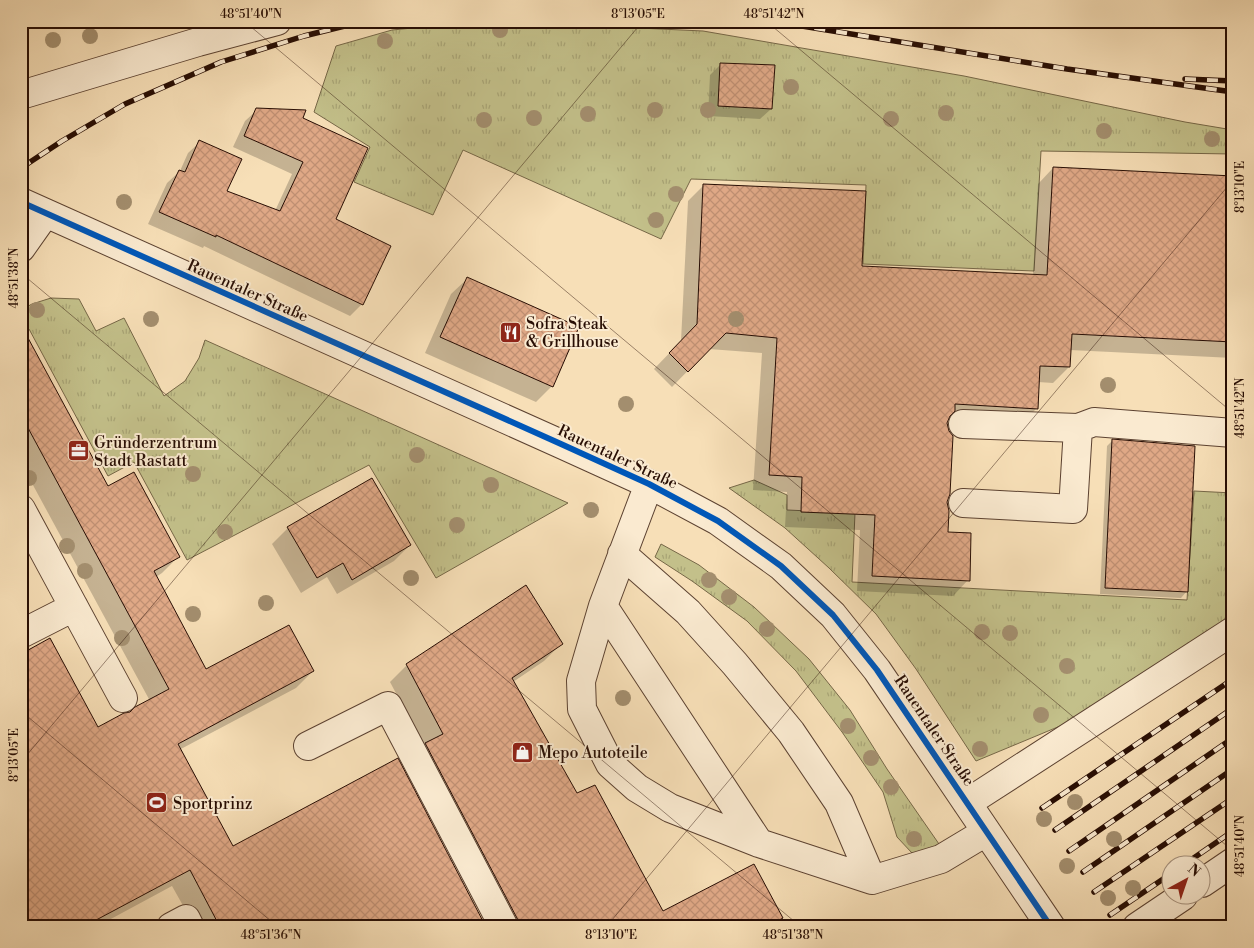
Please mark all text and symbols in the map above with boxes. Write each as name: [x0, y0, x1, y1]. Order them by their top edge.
text: 48°51'40"N: [220, 7, 282, 22]
text: 8°13'05"E: [611, 7, 665, 22]
text: 48°51'42"N: [744, 7, 805, 22]
text: 8°13'10"E: [1233, 161, 1248, 213]
text: 48°51'38"N: [7, 247, 22, 308]
street label: Rauentaler Straße: [184, 255, 311, 327]
place label: Sofra Steak & Grillhouse: [526, 314, 619, 352]
restaurant icon: Sofra Steak & Grillhouse: [498, 320, 522, 344]
text: 48°51'42"N: [1233, 377, 1248, 438]
street label: Rauentaler Straße: [554, 420, 681, 493]
place label: Gründerzentrum Stadt Rastatt: [94, 433, 217, 471]
office icon: Gründerzentrum Stadt Rastatt: [66, 439, 90, 463]
street label: Rauentaler Straße: [889, 671, 979, 790]
text: 8°13'05"E: [7, 728, 22, 782]
shop icon: Mepo Autoteile: [510, 740, 534, 764]
place label: Mepo Autoteile: [538, 743, 648, 763]
sports icon: Sportprinz: [145, 791, 169, 815]
place label: Sportprinz: [173, 794, 252, 814]
text: 48°51'40"N: [1233, 815, 1248, 877]
north arrow: [1162, 856, 1212, 906]
text: N: [1184, 860, 1204, 881]
text: 48°51'36"N: [241, 928, 302, 943]
text: 8°13'10"E: [585, 928, 637, 943]
text: 48°51'38"N: [763, 928, 824, 943]

